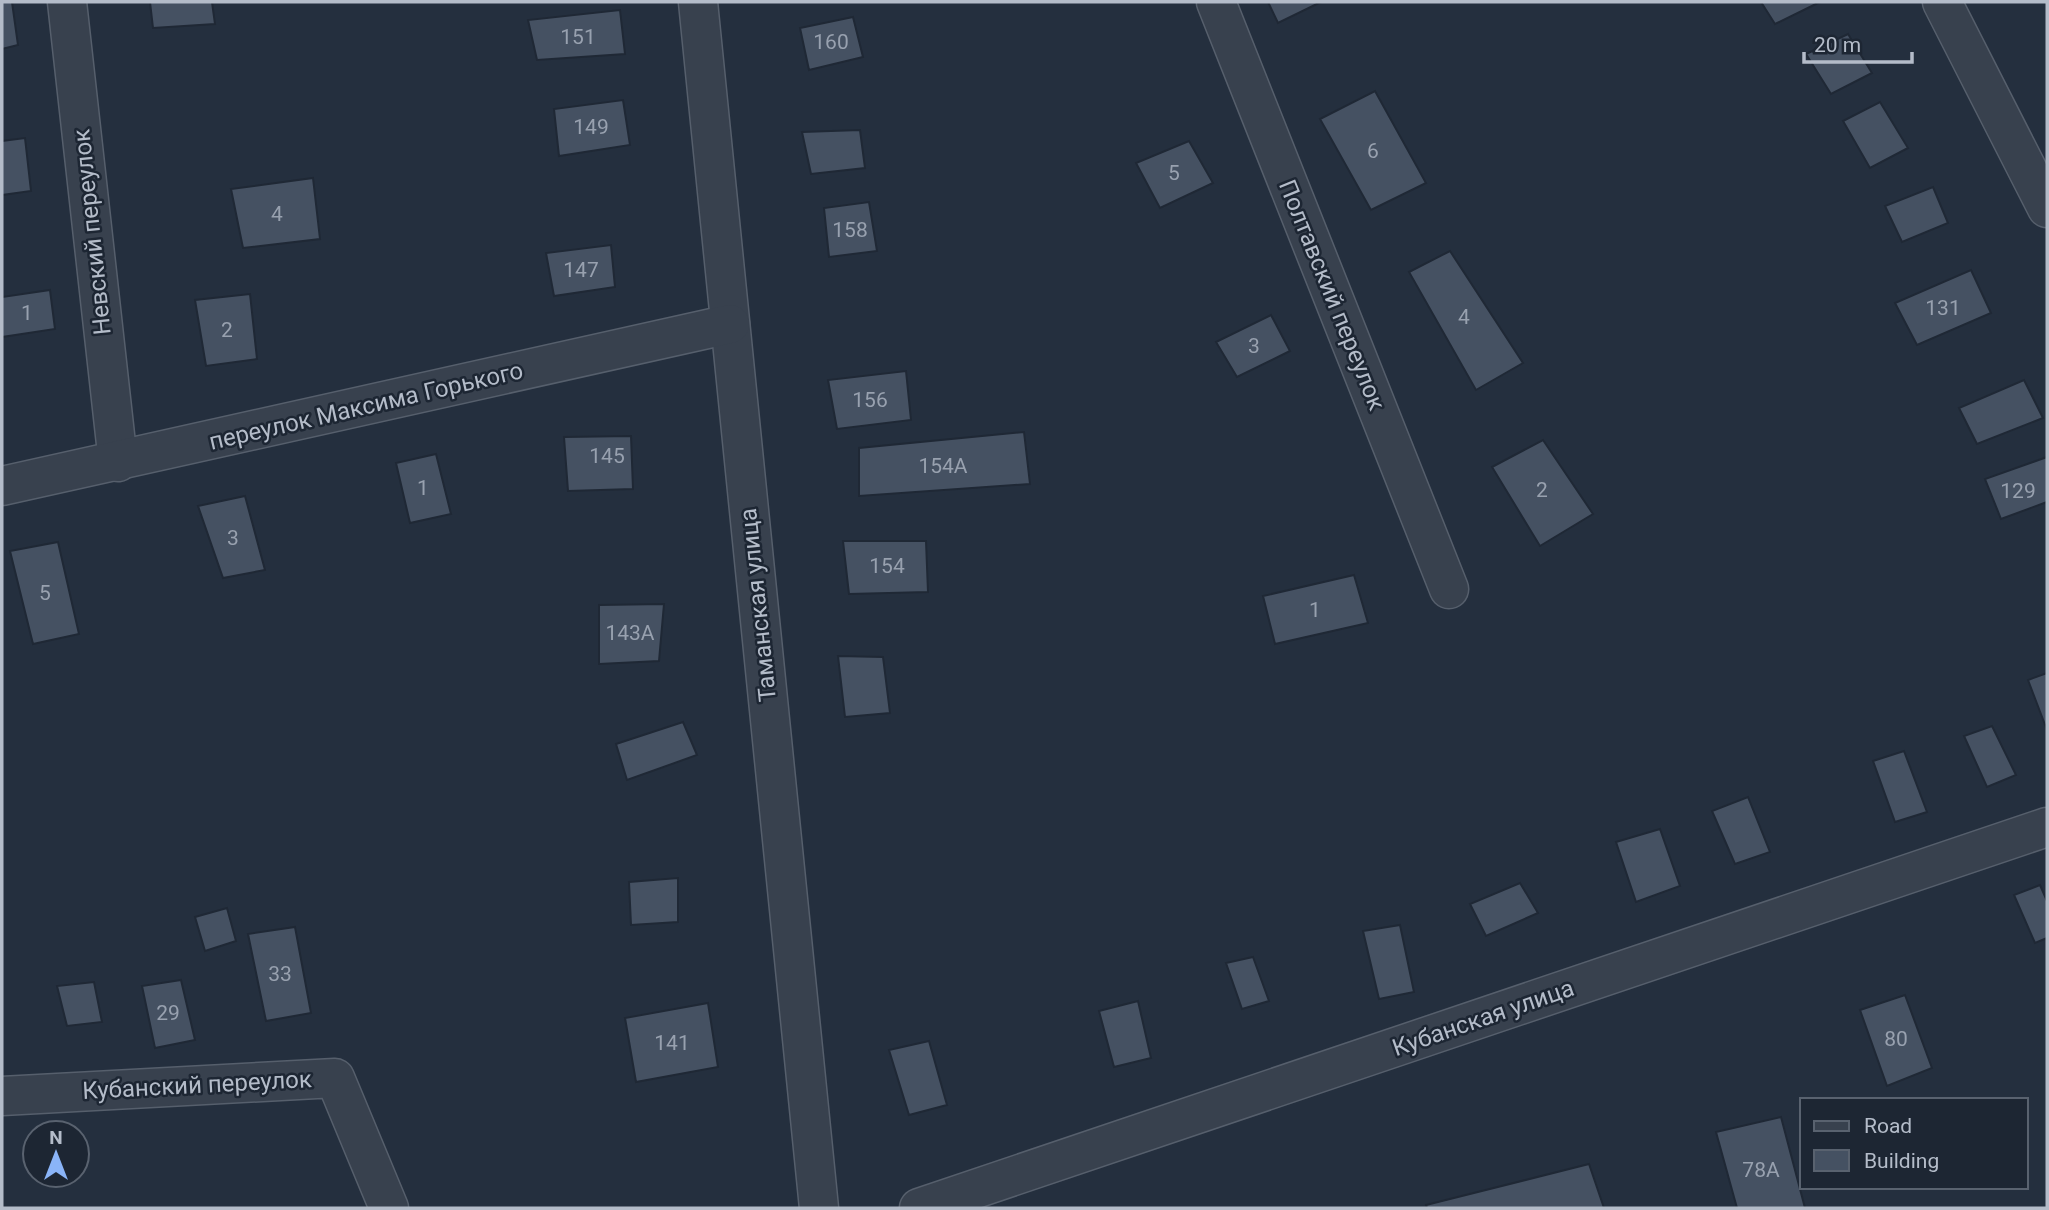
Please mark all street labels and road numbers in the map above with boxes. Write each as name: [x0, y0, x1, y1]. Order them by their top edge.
street label: Невский переулок: [67, 128, 117, 336]
street label: Полтавский переулок: [1273, 176, 1391, 414]
street label: переулок Максима Горького: [206, 356, 526, 456]
street label: Таманская улица: [734, 507, 782, 703]
street label: Кубанская улица: [1389, 974, 1577, 1062]
street label: Кубанский переулок: [82, 1065, 312, 1105]

